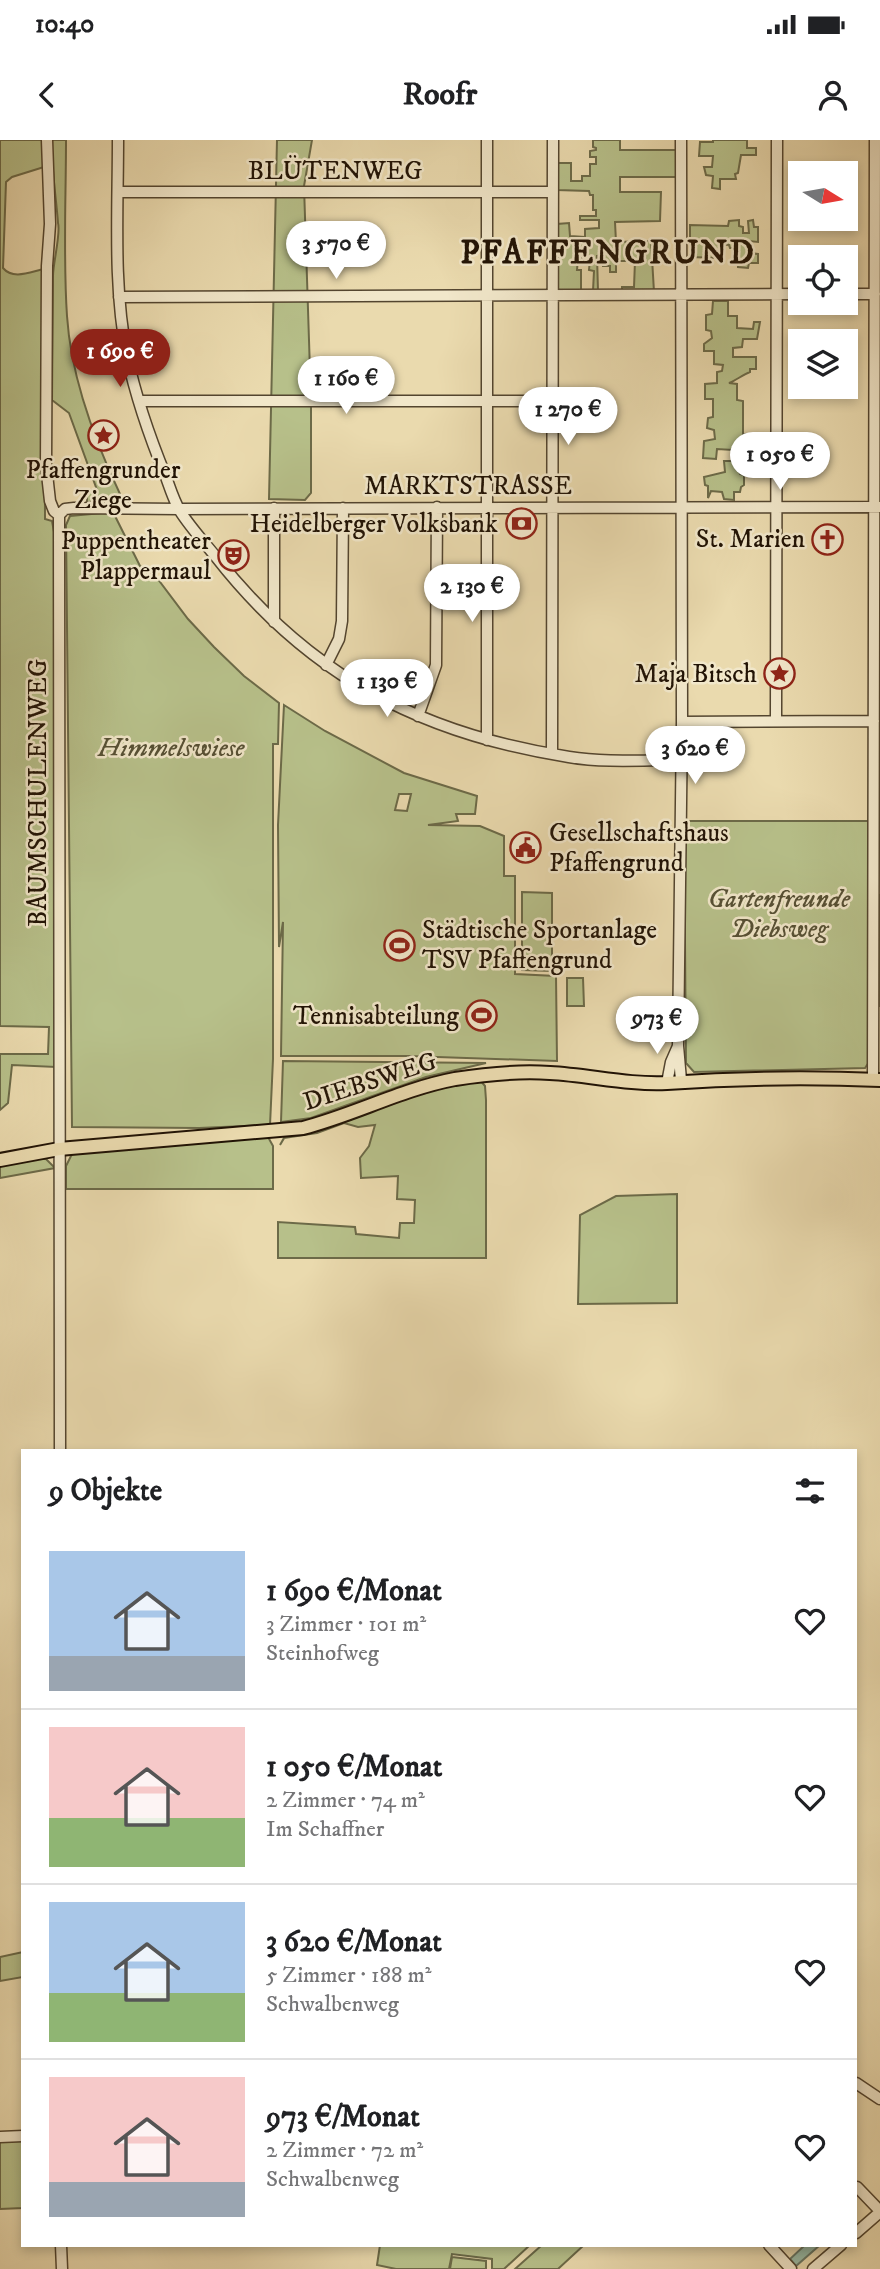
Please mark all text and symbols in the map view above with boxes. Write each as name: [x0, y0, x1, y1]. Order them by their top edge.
text: 10:40: [35, 8, 94, 41]
text: Roofr: [403, 75, 477, 115]
icon: back: [28, 76, 66, 114]
icon: person: [814, 76, 852, 114]
street label: BLÜTENWEG: [248, 155, 422, 188]
north arrow: [788, 161, 858, 231]
map controls: [788, 161, 858, 399]
pin: 3 570 €: [271, 222, 401, 281]
text: 3 570 €: [302, 229, 370, 258]
district label: PFAFFENGRUND: [460, 233, 756, 274]
button: locate: [788, 245, 858, 315]
button: layers: [788, 329, 858, 399]
pin: 1 690 €: [55, 330, 185, 389]
text: 1 690 €: [86, 337, 154, 366]
pin: 1 160 €: [281, 356, 411, 416]
text: 1 160 €: [314, 364, 378, 393]
pin: 1 270 €: [503, 387, 633, 447]
text: 1 270 €: [534, 395, 602, 424]
place icon: Pfaffengrunder Ziege: [86, 418, 120, 452]
pin: 1 050 €: [715, 432, 845, 492]
text: 1 050 €: [746, 440, 814, 469]
place label: Pfaffengrunder Ziege: [25, 454, 181, 517]
street label: MARKTSTRASSE: [364, 470, 572, 503]
bank icon: Heidelberger Volksbank: [504, 507, 538, 541]
place label: Heidelberger Volksbank: [250, 508, 498, 541]
church icon: St. Marien: [811, 522, 845, 556]
place label: St. Marien: [696, 523, 805, 556]
place label: Puppentheater Plappermaul: [61, 525, 211, 588]
theatre icon: Puppentheater Plappermaul: [217, 539, 251, 573]
pin: 2 130 €: [407, 564, 537, 624]
text: 2 130 €: [440, 572, 504, 601]
place icon: Maja Bitsch: [763, 657, 797, 691]
place label: Maja Bitsch: [635, 658, 757, 691]
street label: BAUMSCHULENWEG: [22, 659, 55, 927]
pin: 1 130 €: [322, 660, 452, 719]
text: 1 130 €: [356, 667, 418, 696]
pin: 3 620 €: [630, 726, 760, 786]
park label: Himmelswiese: [97, 732, 246, 765]
text: 3 620 €: [661, 734, 729, 763]
place label: Gesellschaftshaus Pfaffengrund: [549, 817, 729, 880]
public building icon: Gesellschaftshaus Pfaffengrund: [509, 831, 543, 865]
park label: Gartenfreunde Diebsweg: [708, 883, 851, 946]
place label: Städtische Sportanlage TSV Pfaffengrund: [422, 914, 657, 977]
sports icon: Städtische Sportanlage TSV Pfaffengrund: [382, 928, 416, 962]
pin: 973 €: [608, 996, 706, 1056]
sports icon: Tennisabteilung: [465, 999, 499, 1033]
place label: Tennisabteilung: [293, 1000, 459, 1033]
text: 973 €: [632, 1004, 682, 1033]
street label: DIEBSWEG: [299, 1045, 441, 1119]
icon: filters: [791, 1472, 829, 1510]
text: 9 Objekte: [49, 1473, 162, 1510]
text: 1 690 €/Monat: [266, 1573, 442, 1610]
icon: home: [105, 1579, 189, 1663]
icon: heart: [791, 1602, 829, 1640]
text: 3 Zimmer · 101 m²: [266, 1610, 426, 1639]
text: Steinhofweg: [266, 1639, 379, 1668]
text: 1 050 €/Monat: [266, 1749, 442, 1786]
icon: home: [105, 1755, 189, 1839]
icon: heart: [791, 1778, 829, 1816]
text: 2 Zimmer · 74 m²: [266, 1786, 425, 1815]
text: Im Schaffner: [266, 1815, 384, 1844]
text: 3 620 €/Monat: [266, 1924, 442, 1961]
icon: home: [105, 1930, 189, 2014]
icon: heart: [791, 1953, 829, 1991]
text: 5 Zimmer · 188 m²: [266, 1961, 431, 1990]
text: Schwalbenweg: [266, 1990, 399, 2019]
text: 973 €/Monat: [266, 2099, 420, 2136]
icon: home: [105, 2105, 189, 2189]
icon: heart: [791, 2128, 829, 2166]
text: 2 Zimmer · 72 m²: [266, 2136, 423, 2165]
text: Schwalbenweg: [266, 2165, 399, 2194]

